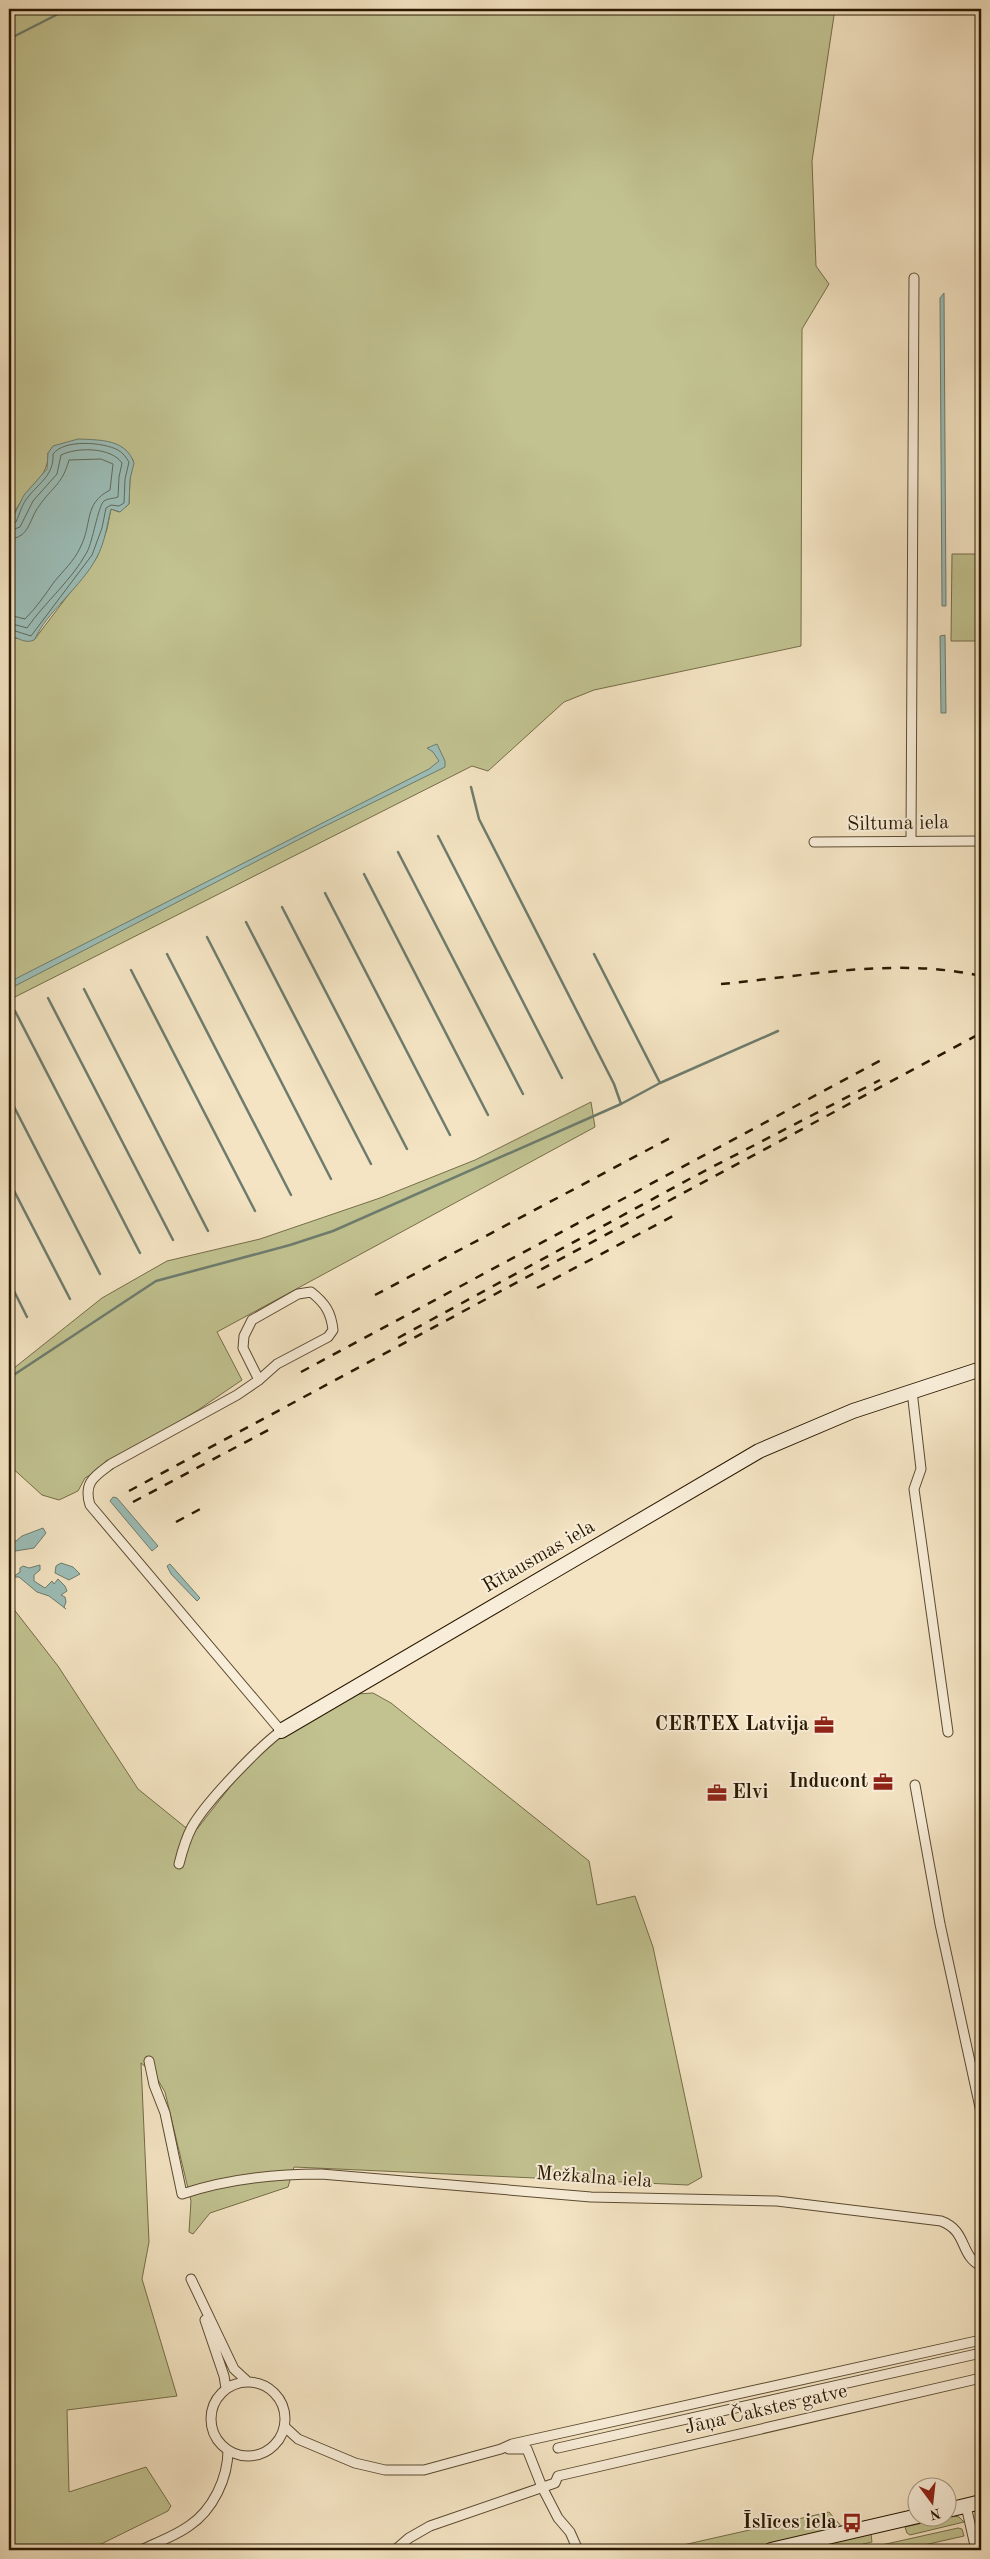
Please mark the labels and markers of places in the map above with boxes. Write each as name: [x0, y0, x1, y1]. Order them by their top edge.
office icon: CERTEX Latvija: [813, 1714, 835, 1736]
place label: CERTEX Latvija: [655, 1715, 809, 1735]
office icon: Inducont: [872, 1771, 894, 1793]
place label: Inducont: [788, 1772, 868, 1792]
office icon: Elvi: [706, 1782, 728, 1804]
place label: Elvi: [732, 1783, 769, 1803]
place label: Īslīces iela: [743, 2509, 837, 2533]
bus stop icon: Īslīces iela: [841, 2512, 863, 2534]

